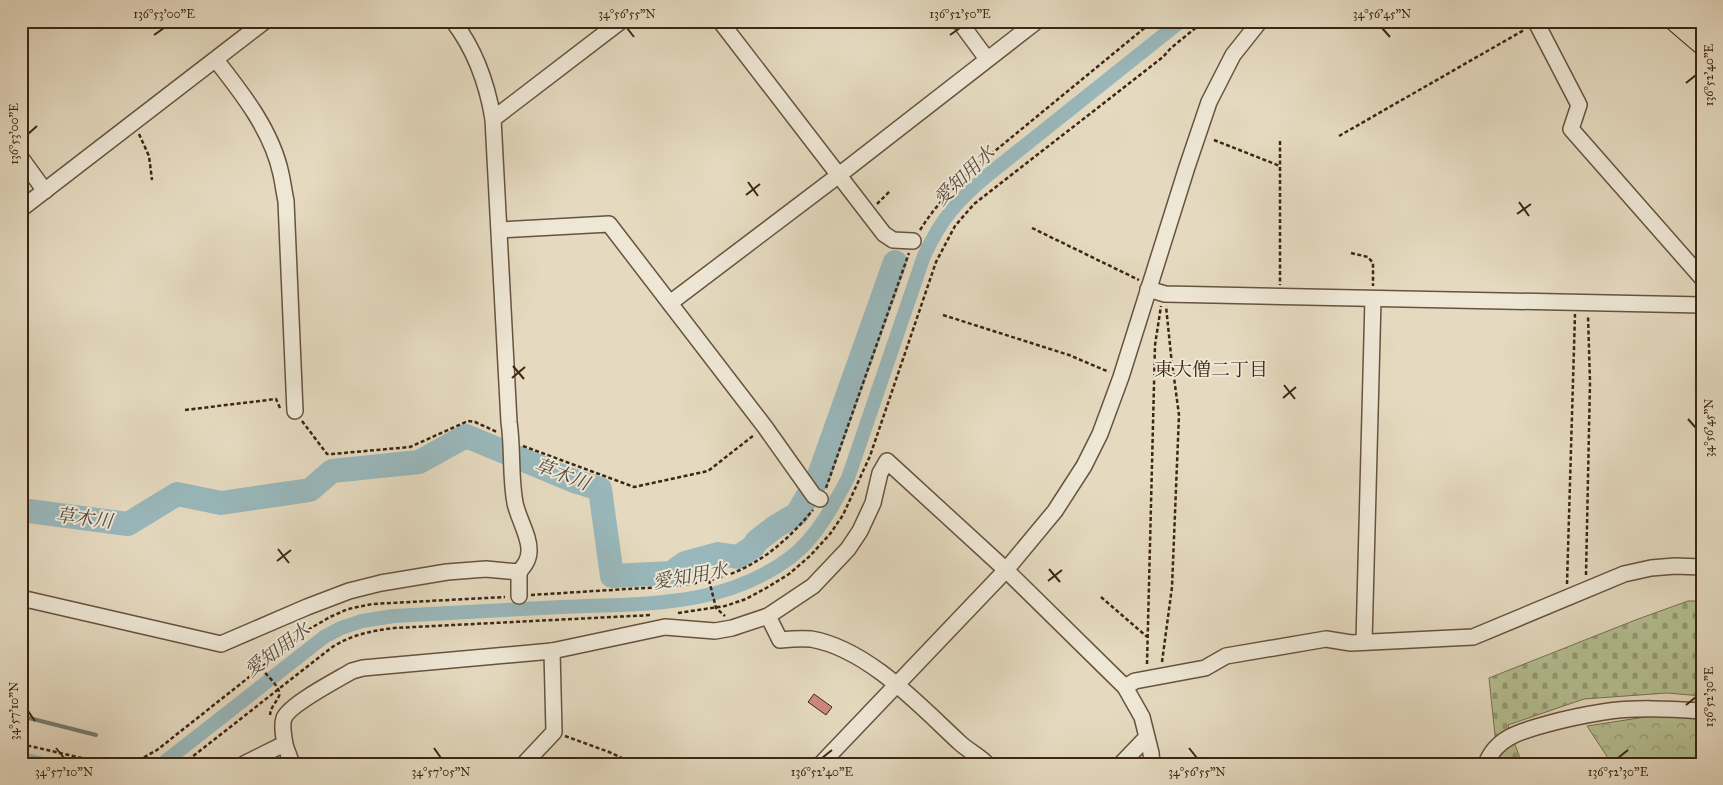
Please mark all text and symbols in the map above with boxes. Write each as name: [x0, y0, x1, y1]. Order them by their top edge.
text: 136°53'00"E: [133, 7, 195, 21]
text: 34°56'55"N: [598, 7, 656, 21]
text: 136°52'50"E: [929, 7, 991, 21]
text: 34°56'45"N: [1353, 7, 1411, 21]
text: 136°52'40"E: [1702, 43, 1716, 106]
text: 136°53'00"E: [7, 103, 21, 165]
water label: 愛知用水: [929, 140, 1001, 211]
district label: 東大僧二丁目: [1154, 358, 1268, 381]
text: 34°56'45"N: [1702, 399, 1716, 457]
water label: 草木川: [531, 453, 595, 496]
water label: 草木川: [54, 503, 116, 533]
water label: 愛知用水: [651, 558, 731, 594]
water label: 愛知用水: [240, 617, 316, 682]
text: 136°52'30"E: [1702, 666, 1716, 727]
text: 34°57'10"N: [7, 682, 21, 740]
text: 34°57'10"N: [35, 765, 93, 779]
text: 34°57'05"N: [411, 765, 471, 779]
text: 136°52'40"E: [791, 765, 854, 779]
text: 34°56'55"N: [1168, 765, 1226, 779]
text: 136°52'30"E: [1588, 765, 1649, 779]

